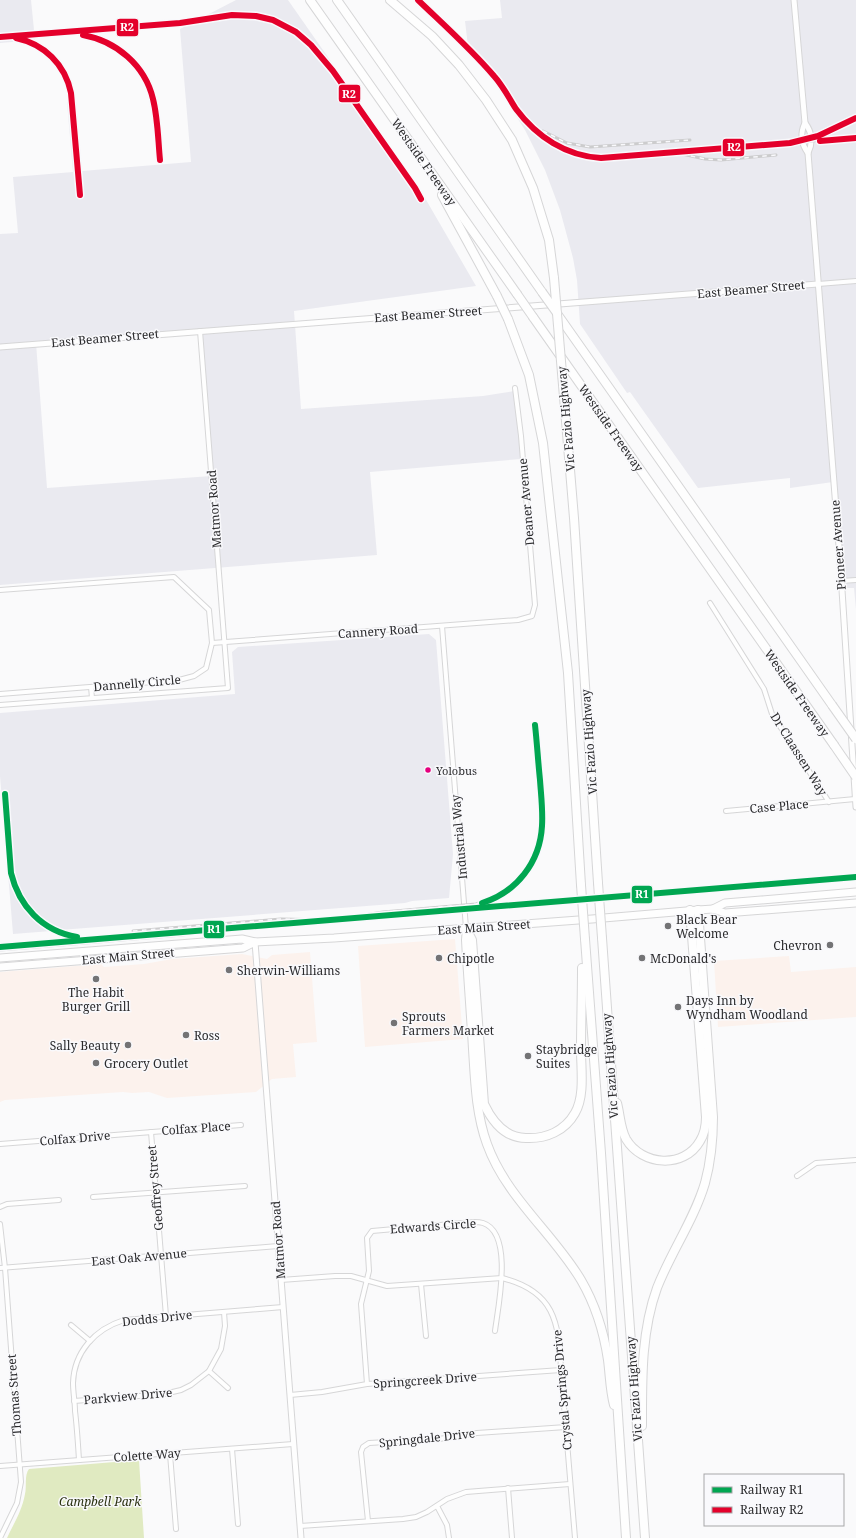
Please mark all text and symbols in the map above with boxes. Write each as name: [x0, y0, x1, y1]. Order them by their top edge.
line badge: R2: [116, 18, 139, 37]
text: R2: [120, 19, 134, 34]
line badge: R2: [338, 84, 361, 103]
text: R2: [342, 86, 356, 101]
street label: Westside Freeway: [387, 115, 461, 209]
line badge: R2: [722, 138, 745, 157]
text: R2: [727, 139, 741, 154]
street label: East Beamer Street: [696, 276, 806, 302]
street label: East Beamer Street: [374, 302, 482, 326]
street label: East Beamer Street: [50, 325, 160, 351]
street label: Vic Fazio Highway: [553, 366, 579, 472]
street label: Westside Freeway: [574, 381, 648, 475]
street label: Deaner Avenue: [514, 458, 538, 546]
street label: Matmor Road: [203, 469, 225, 549]
street label: Pioneer Avenue: [826, 499, 850, 591]
street label: Cannery Road: [337, 620, 419, 642]
street label: Westside Freeway: [760, 646, 834, 740]
street label: Dannelly Circle: [93, 671, 181, 695]
street label: Vic Fazio Highway: [577, 689, 601, 795]
street label: Dr Claassen Way: [767, 709, 832, 799]
place label: Yolobus: [435, 763, 477, 778]
marker: Yolobus: [423, 765, 433, 775]
street label: Industrial Way: [447, 794, 471, 880]
street label: Case Place: [749, 795, 809, 817]
line badge: R1: [631, 885, 653, 904]
text: R1: [635, 886, 649, 901]
place label: Black Bear Welcome: [676, 911, 737, 942]
street label: East Main Street: [437, 915, 531, 939]
line badge: R1: [203, 920, 225, 939]
text: R1: [207, 921, 221, 936]
marker: Black Bear Welcome: [663, 921, 673, 931]
place label: Chevron: [773, 937, 822, 954]
marker: Chevron: [825, 940, 835, 950]
street label: East Main Street: [81, 943, 175, 969]
place label: Chipotle: [447, 950, 494, 967]
place label: McDonald's: [650, 950, 716, 967]
marker: Chipotle: [434, 953, 444, 963]
marker: McDonald's: [637, 953, 647, 963]
place label: Sherwin-Williams: [237, 962, 340, 979]
marker: Sherwin-Williams: [224, 965, 234, 975]
marker: The Habit Burger Grill: [91, 974, 101, 984]
place label: The Habit Burger Grill: [62, 984, 130, 1015]
place label: Days Inn by Wyndham Woodland: [686, 992, 809, 1023]
marker: Days Inn by Wyndham Woodland: [673, 1002, 683, 1012]
place label: Sprouts Farmers Market: [402, 1008, 494, 1039]
street label: Vic Fazio Highway: [598, 1013, 622, 1119]
marker: Sprouts Farmers Market: [389, 1018, 399, 1028]
place label: Ross: [194, 1027, 220, 1044]
marker: Ross: [181, 1030, 191, 1040]
place label: Sally Beauty: [50, 1037, 120, 1054]
marker: Sally Beauty: [123, 1040, 133, 1050]
place label: Staybridge Suites: [536, 1041, 597, 1072]
marker: Staybridge Suites: [523, 1051, 533, 1061]
place label: Grocery Outlet: [104, 1055, 188, 1072]
marker: Grocery Outlet: [91, 1058, 101, 1068]
street label: Colfax Place: [161, 1117, 231, 1139]
street label: Colfax Drive: [39, 1126, 111, 1150]
street label: Geoffrey Street: [143, 1144, 167, 1232]
street label: Matmor Road: [267, 1200, 289, 1280]
street label: Edwards Circle: [389, 1215, 477, 1237]
street label: East Oak Avenue: [91, 1244, 187, 1270]
street label: Dodds Drive: [121, 1306, 193, 1330]
street label: Crystal Springs Drive: [548, 1329, 576, 1451]
street label: Vic Fazio Highway: [622, 1336, 646, 1442]
street label: Thomas Street: [3, 1354, 25, 1436]
street label: Springcreek Drive: [373, 1368, 477, 1392]
street label: Parkview Drive: [83, 1384, 173, 1408]
street label: Springdale Drive: [378, 1424, 476, 1452]
street label: Colette Way: [113, 1444, 181, 1466]
legend: [704, 1474, 844, 1526]
text: Railway R1: [740, 1481, 804, 1498]
park label: Campbell Park: [59, 1493, 142, 1510]
text: Railway R2: [740, 1501, 804, 1518]

